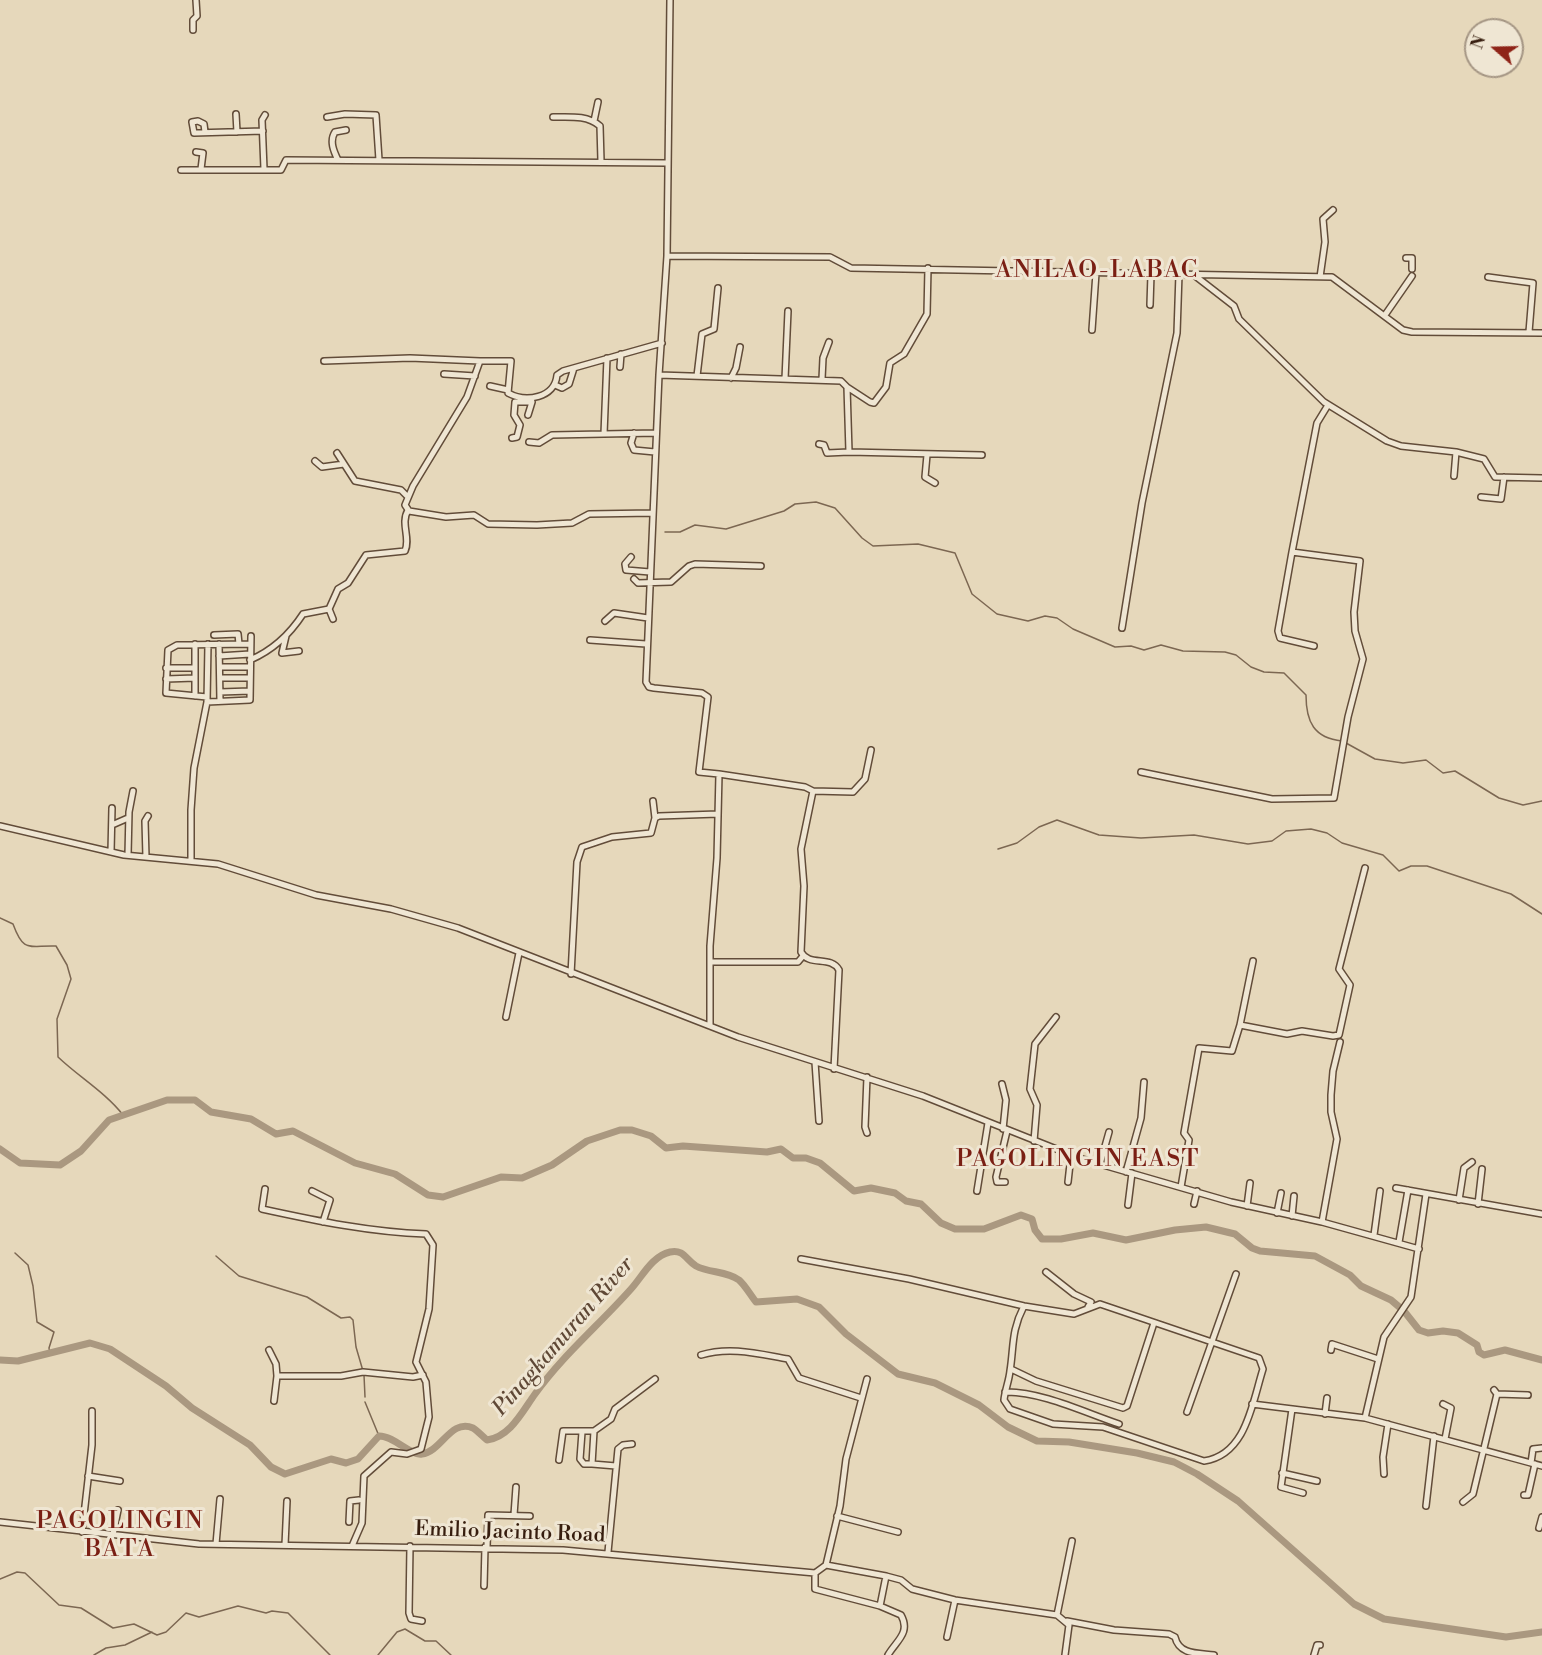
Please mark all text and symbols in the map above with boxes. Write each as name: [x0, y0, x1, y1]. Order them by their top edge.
north arrow: [1464, 18, 1524, 78]
text: N: [1467, 33, 1491, 52]
district label: ANILAO-LABAC: [995, 257, 1199, 285]
district label: PAGOLINGIN EAST: [956, 1146, 1200, 1174]
water label: Pinagkamuran River: [488, 1252, 640, 1422]
district label: PAGOLINGIN BATA: [36, 1508, 204, 1564]
street label: Emilio Jacinto Road: [414, 1517, 606, 1549]

